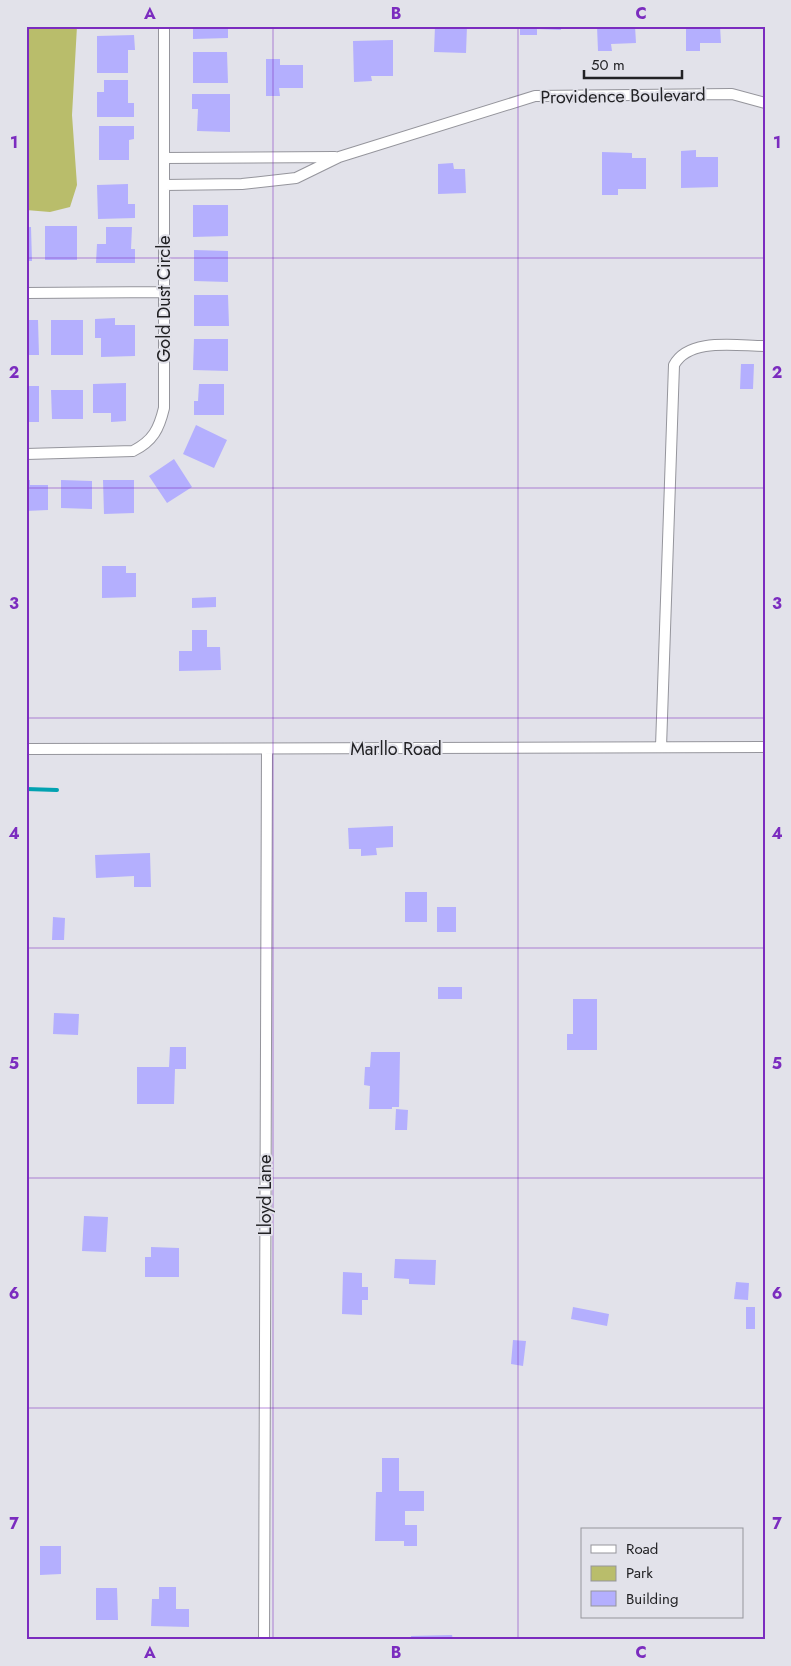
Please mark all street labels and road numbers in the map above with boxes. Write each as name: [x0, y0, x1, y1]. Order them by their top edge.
street label: Providence Boulevard: [540, 82, 706, 110]
street label: Gold Dust Circle: [151, 235, 177, 363]
street label: Marllo Road: [350, 736, 442, 762]
street label: Lloyd Lane: [252, 1155, 278, 1235]

